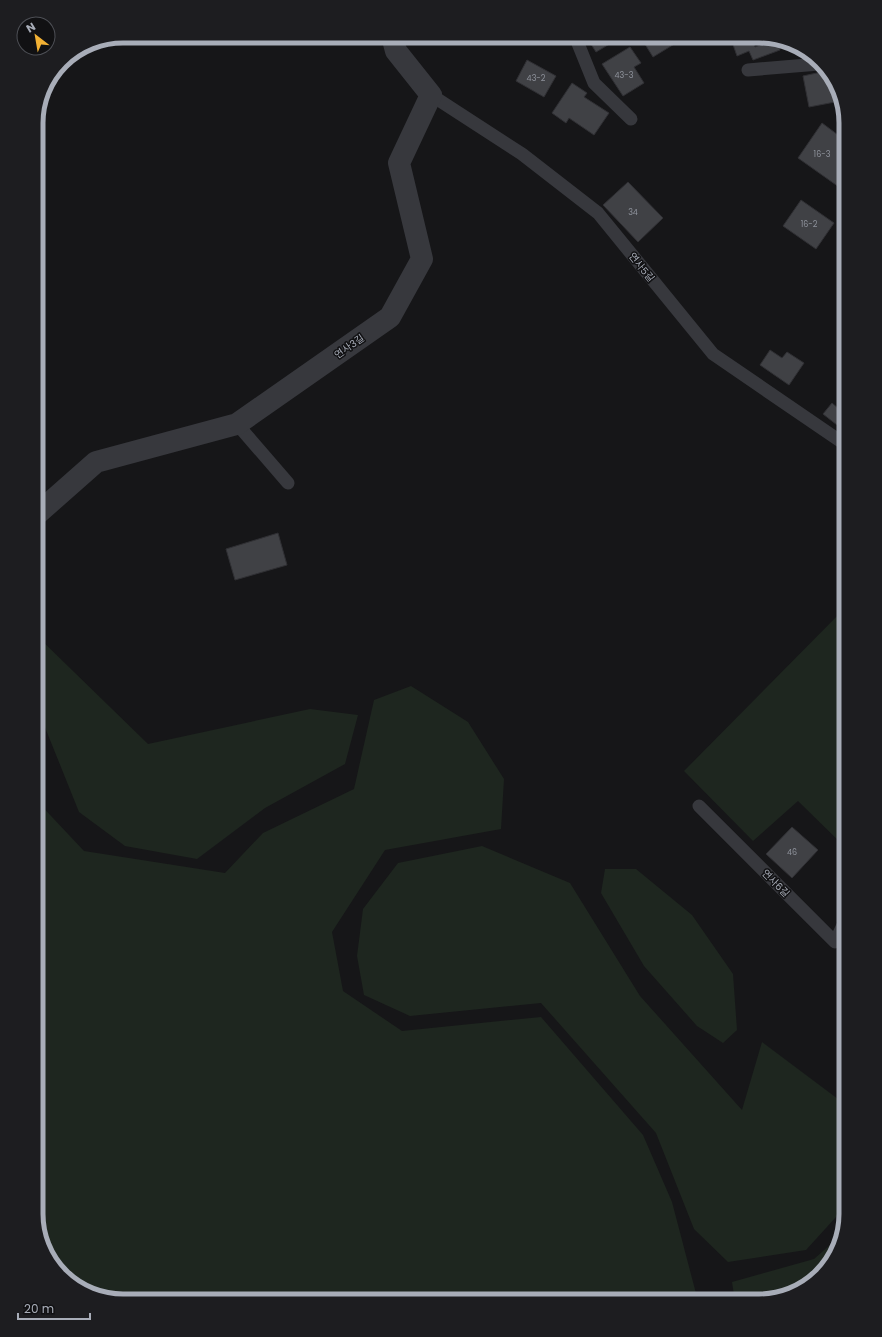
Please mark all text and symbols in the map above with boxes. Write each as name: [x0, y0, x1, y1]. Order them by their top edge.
north arrow: [16, 16, 56, 56]
text: N: [23, 18, 39, 36]
house number: 43-3: [615, 70, 634, 81]
house number: 43-2: [527, 73, 546, 84]
house number: 16-3: [814, 149, 831, 160]
house number: 34: [628, 207, 638, 218]
house number: 16-2: [801, 219, 818, 230]
street label: 연사5길: [625, 249, 658, 285]
street label: 연사3길: [331, 331, 367, 362]
house number: 46: [787, 847, 797, 858]
street label: 연사6길: [758, 866, 793, 901]
scale bar: [18, 1295, 90, 1321]
text: 20 m: [24, 1300, 54, 1317]

